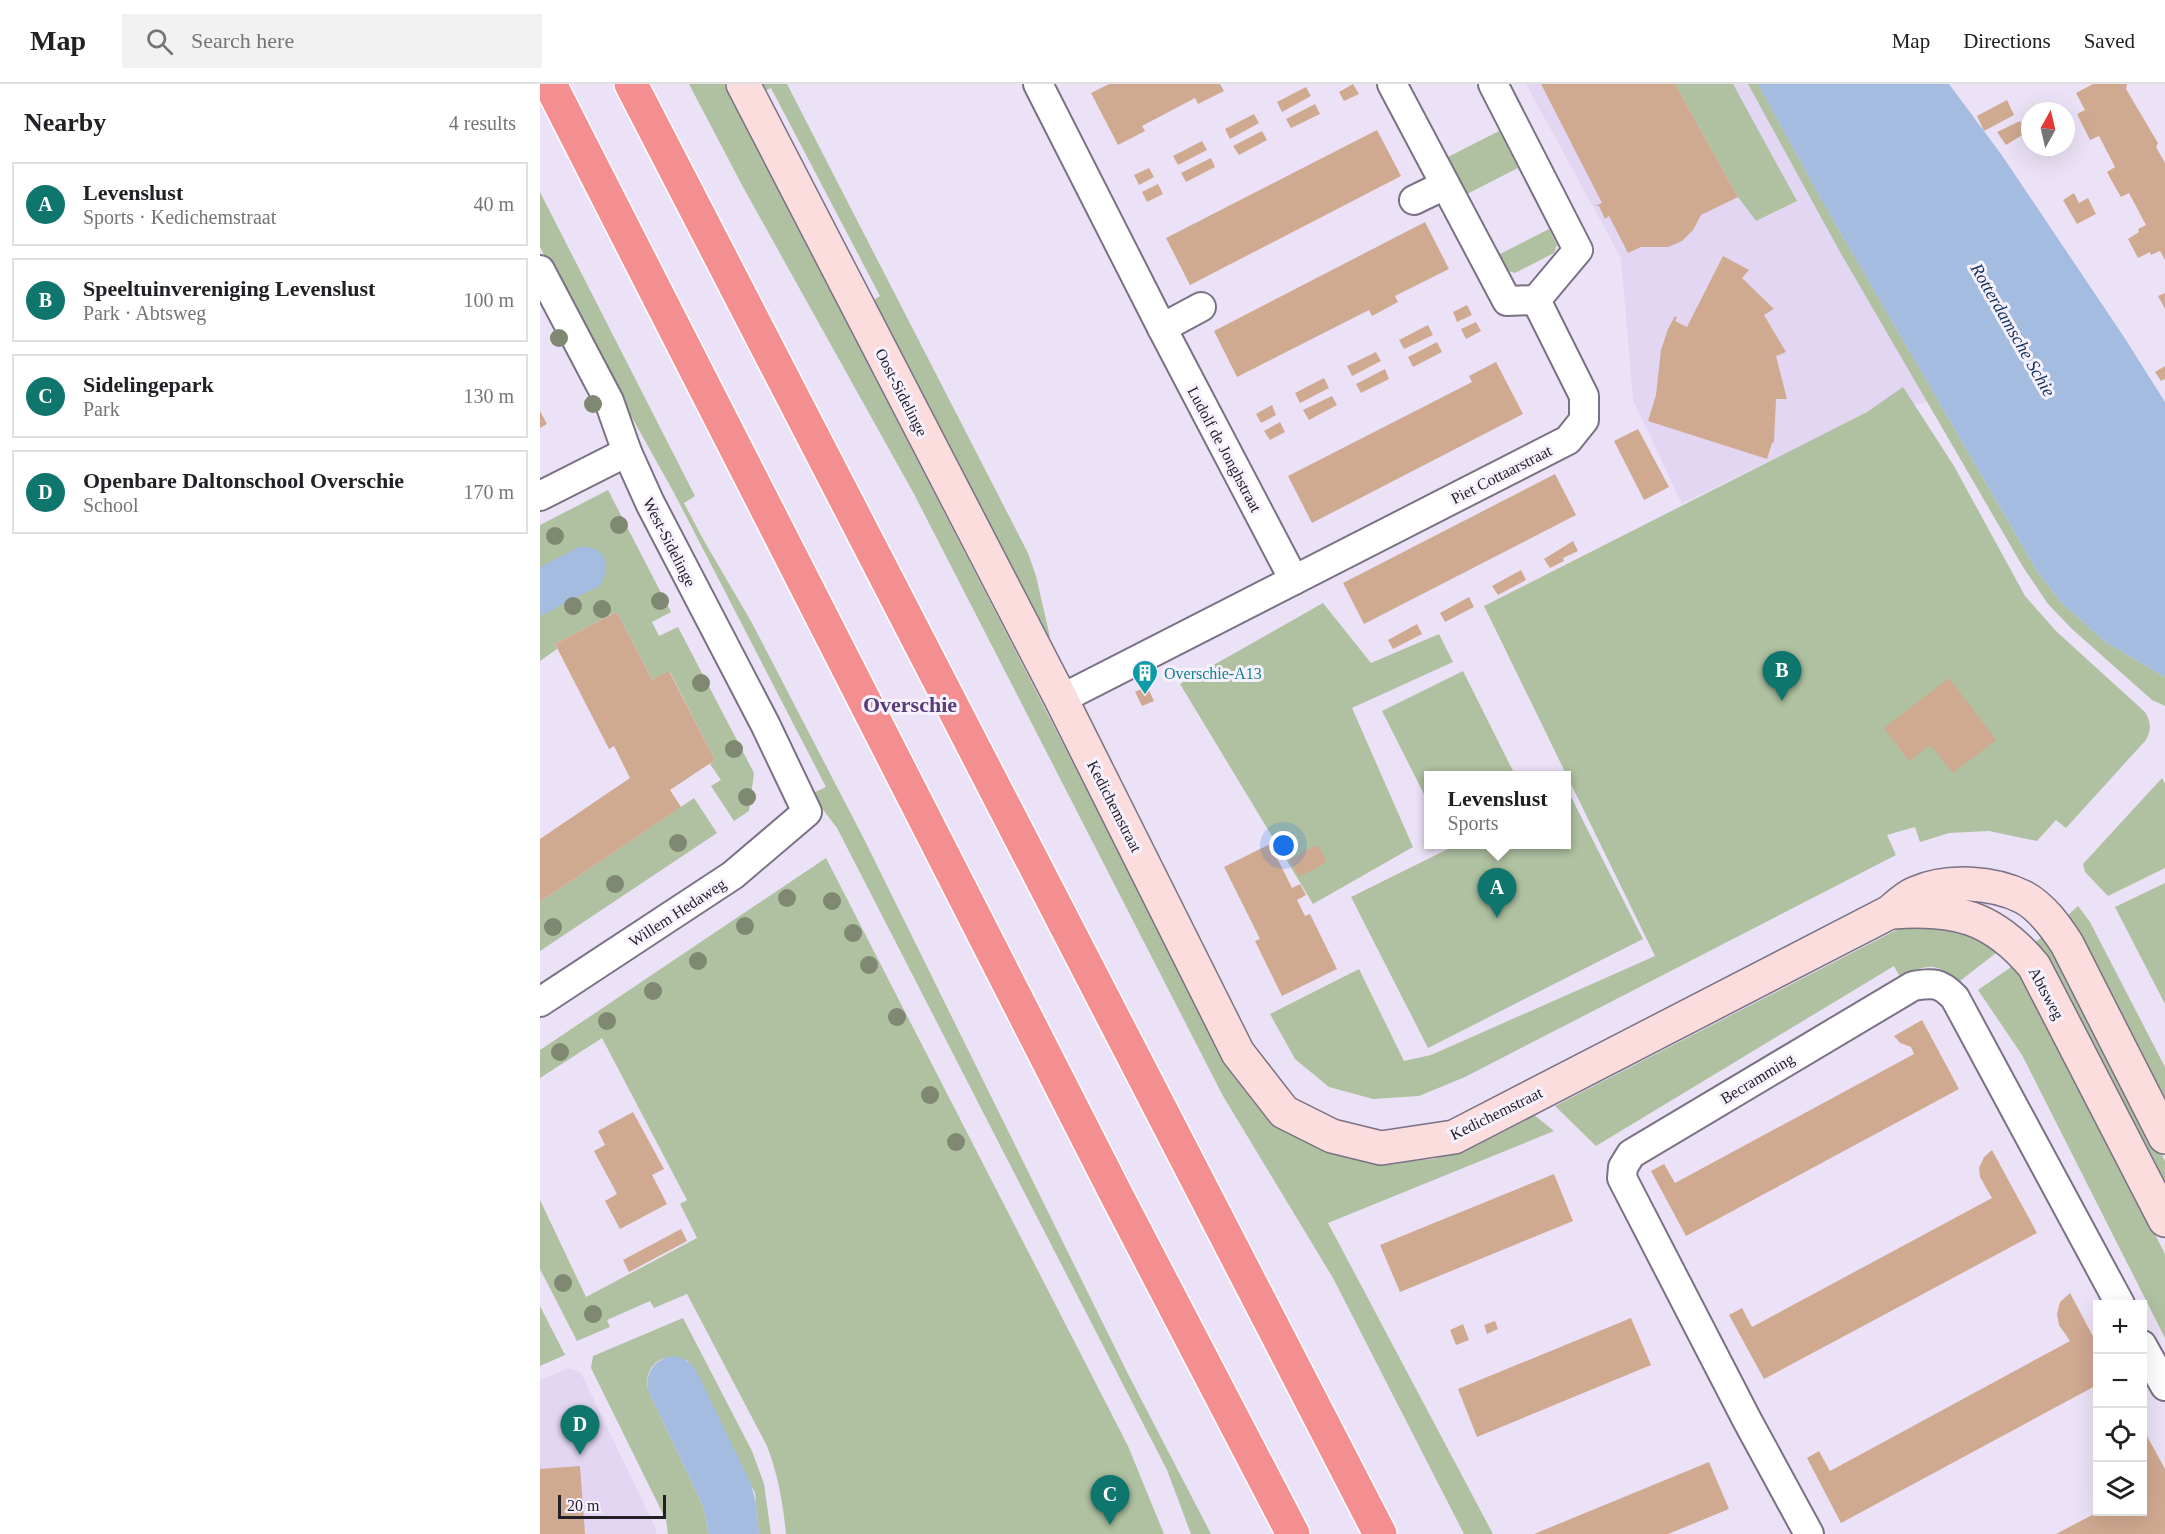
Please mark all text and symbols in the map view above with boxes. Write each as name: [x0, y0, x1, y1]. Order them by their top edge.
search box: [122, 14, 542, 68]
text: Map: [30, 25, 86, 56]
icon: search: [143, 25, 176, 58]
text: Search here: [191, 28, 294, 53]
text: Map: [1892, 29, 1930, 53]
text: Directions: [1963, 29, 2051, 53]
text: Saved: [2084, 29, 2135, 53]
north arrow: [2021, 102, 2075, 156]
text: Nearby: [24, 108, 106, 137]
text: 4 results: [449, 112, 516, 134]
text: Levenslust: [83, 180, 183, 205]
text: A: [38, 193, 53, 215]
text: 40 m: [473, 193, 514, 215]
text: Sports · Kedichemstraat: [83, 206, 276, 228]
water label: Rotterdamsche Schie: [1966, 259, 2059, 400]
text: Speeltuinvereniging Levenslust: [83, 276, 375, 301]
text: B: [39, 289, 52, 311]
text: 100 m: [463, 289, 514, 311]
text: Park · Abtsweg: [83, 302, 206, 324]
street label: Oost-Sidelinge: [871, 346, 931, 439]
text: Sidelingepark: [83, 372, 214, 397]
street label: Ludolf de Jonghstraat: [1183, 384, 1265, 516]
text: C: [38, 385, 53, 407]
text: 130 m: [463, 385, 514, 407]
text: Park: [83, 398, 120, 420]
street label: Piet Cottaarstraat: [1448, 442, 1555, 507]
text: Openbare Daltonschool Overschie: [83, 468, 404, 493]
text: D: [38, 481, 53, 503]
text: 170 m: [463, 481, 514, 503]
text: School: [83, 494, 139, 516]
street label: West-Sidelinge: [639, 495, 699, 590]
pin: B: [1762, 652, 1802, 701]
building icon: Overschie-A13: [1130, 658, 1160, 696]
place label: Overschie-A13: [1164, 665, 1262, 682]
district label: Overschie: [863, 692, 957, 717]
street label: Kedichemstraat: [1084, 758, 1145, 855]
popup: [1424, 771, 1571, 849]
text: Levenslust: [1447, 786, 1548, 811]
text: Sports: [1447, 812, 1499, 834]
your location: [1269, 831, 1298, 860]
pin: A: [1478, 868, 1516, 918]
street label: Willem Hedaweg: [626, 875, 729, 951]
street label: Abtsweg: [2025, 964, 2067, 1023]
street label: Becramming: [1717, 1050, 1798, 1108]
street label: Kedichemstraat: [1447, 1084, 1546, 1143]
map controls: [2093, 1300, 2147, 1516]
button: +: [2093, 1300, 2147, 1354]
button: −: [2093, 1354, 2147, 1408]
pin: D: [560, 1406, 600, 1455]
button: locate: [2093, 1408, 2147, 1462]
button: layers: [2093, 1462, 2147, 1516]
pin: C: [1090, 1476, 1130, 1525]
scale bar: [558, 1492, 666, 1520]
text: 20 m: [567, 1497, 599, 1514]

